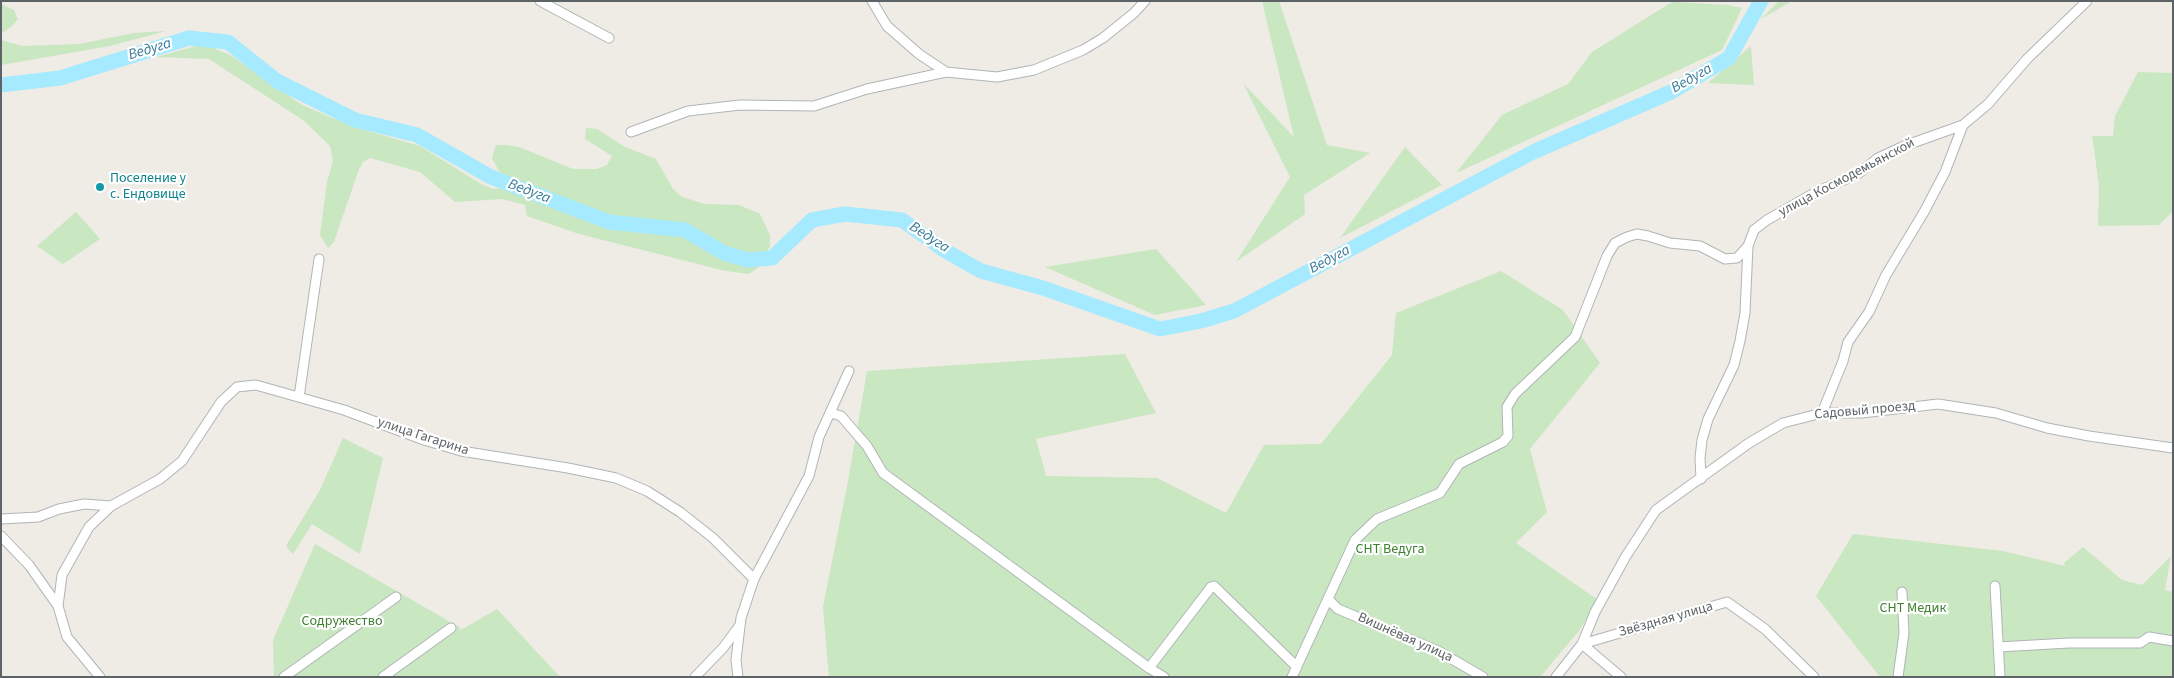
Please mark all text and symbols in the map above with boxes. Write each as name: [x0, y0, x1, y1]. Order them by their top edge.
water label: Ведуга: [126, 35, 174, 65]
water label: Ведуга: [1668, 60, 1716, 98]
street label: улица Космодемьянской: [1776, 135, 1918, 221]
place label: Поселение у с. Ендовище: [110, 171, 186, 203]
water label: Ведуга: [505, 176, 553, 208]
marker: Поселение у с. Ендовище: [94, 181, 106, 193]
water label: Ведуга: [906, 218, 952, 258]
water label: Ведуга: [1306, 242, 1354, 278]
street label: Садовый проезд: [1814, 398, 1916, 424]
street label: улица Гагарина: [375, 414, 471, 460]
park label: СНТ Ведуга: [1356, 542, 1424, 558]
street label: Звёздная улица: [1617, 599, 1715, 641]
park label: СНТ Медик: [1880, 601, 1946, 617]
street label: Вишнёвая улица: [1355, 610, 1455, 666]
park label: Содружество: [301, 614, 383, 630]

